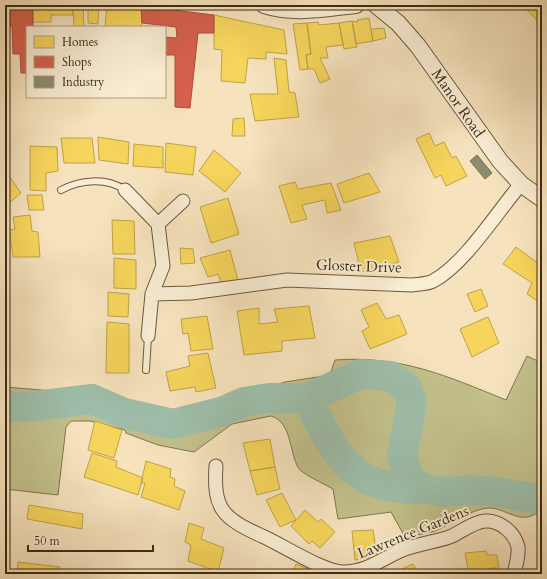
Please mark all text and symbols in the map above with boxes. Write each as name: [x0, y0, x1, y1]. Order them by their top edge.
legend: [26, 26, 166, 98]
text: Homes: [62, 34, 98, 50]
text: Shops: [62, 54, 91, 70]
street label: Manor Road: [427, 65, 489, 141]
text: Industry: [62, 74, 105, 90]
street label: Gloster Drive: [316, 255, 403, 278]
street label: Lawrence Gardens: [354, 501, 472, 563]
scale bar: [28, 527, 153, 553]
text: 50 m: [34, 533, 61, 549]

